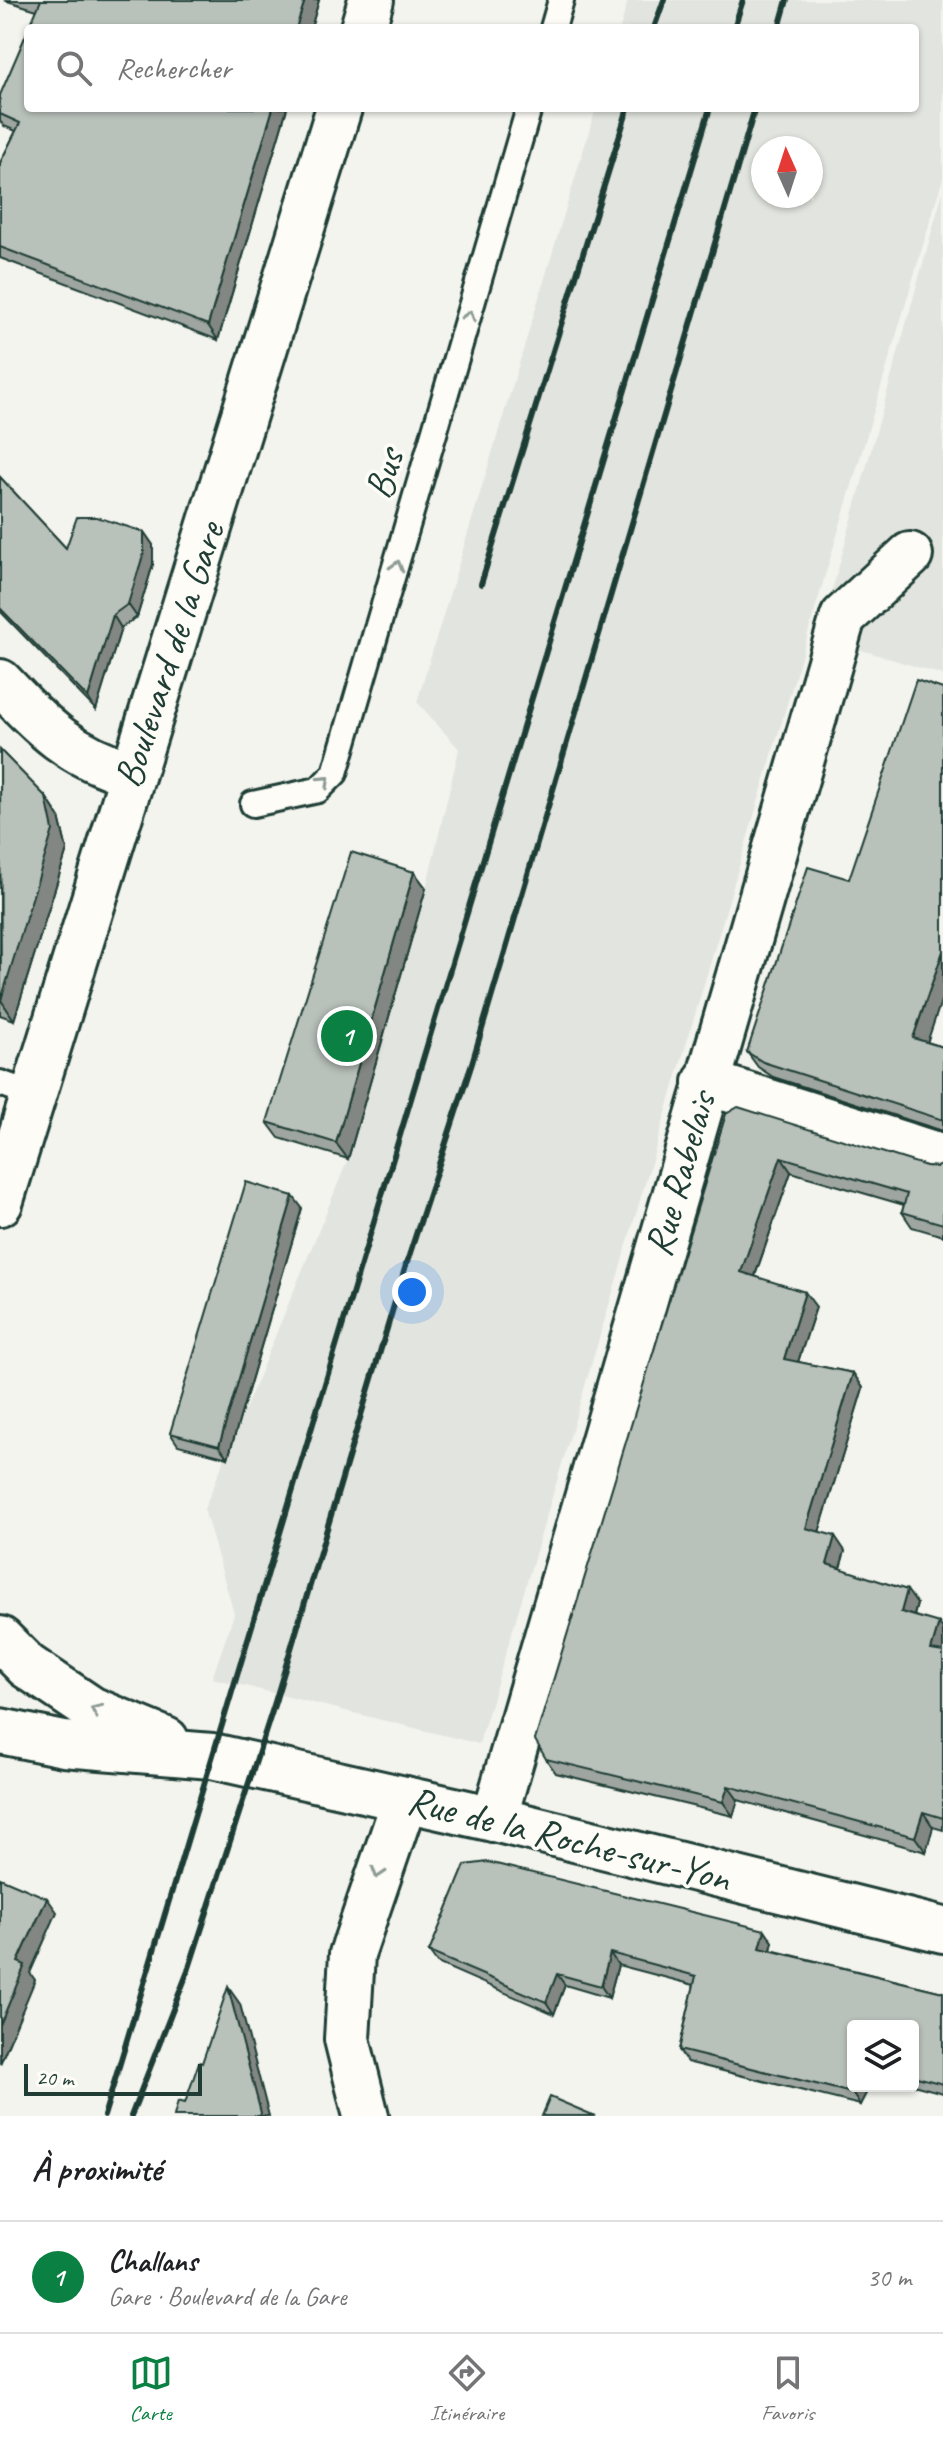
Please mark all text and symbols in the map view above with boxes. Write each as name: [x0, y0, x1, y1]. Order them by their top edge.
search box: [24, 24, 919, 112]
icon: search: [52, 46, 96, 90]
text: Rechercher: [116, 49, 231, 87]
north arrow: [751, 136, 823, 208]
one-way arrow: [460, 310, 476, 324]
street label: Bus: [353, 440, 416, 505]
street label: Boulevard de la Gare: [103, 513, 236, 794]
one-way arrow: [388, 560, 404, 574]
one-way arrow: [316, 776, 330, 791]
pin: 1: [321, 1006, 373, 1066]
street label: Rue Rabelais: [633, 1083, 728, 1262]
your location: [392, 1272, 432, 1312]
one-way arrow: [90, 1704, 105, 1720]
street label: Rue de la Roche-sur-Yon: [403, 1775, 736, 1903]
one-way arrow: [372, 1865, 388, 1879]
map controls: [847, 2020, 919, 2092]
button: layers: [847, 2020, 919, 2092]
scale bar: [24, 2060, 202, 2096]
text: 20 m: [36, 2064, 73, 2092]
text: À proximité: [32, 2147, 161, 2190]
text: Challans: [108, 2242, 197, 2280]
text: 1: [52, 2261, 64, 2294]
text: 30 m: [867, 2261, 911, 2294]
text: Gare · Boulevard de la Gare: [108, 2280, 346, 2313]
tab: Carte: [129, 2351, 173, 2427]
tab: Itinéraire: [430, 2351, 504, 2427]
tab: Favoris: [761, 2351, 814, 2427]

